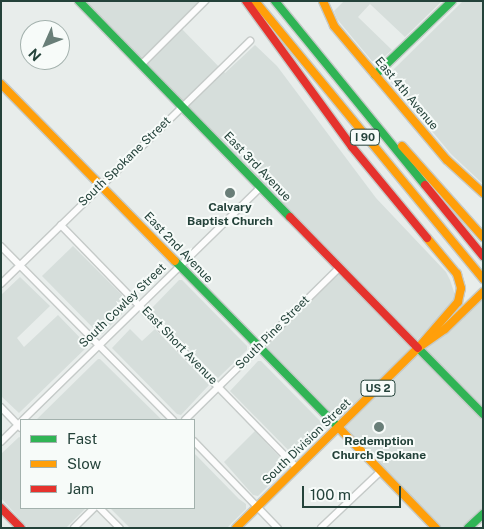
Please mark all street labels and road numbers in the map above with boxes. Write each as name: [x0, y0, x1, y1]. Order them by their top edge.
street label: East 4th Avenue: [371, 55, 441, 133]
street label: South Spokane Street: [76, 114, 174, 210]
road number: I 90: [349, 128, 381, 146]
street label: East 3rd Avenue: [220, 129, 294, 205]
street label: East 2nd Avenue: [141, 210, 215, 286]
street label: South Cowley Street: [77, 261, 169, 351]
street label: South Pine Street: [233, 293, 313, 373]
street label: East Short Avenue: [138, 304, 220, 388]
road number: US 2: [359, 379, 397, 396]
street label: South Division Street: [260, 396, 354, 488]

